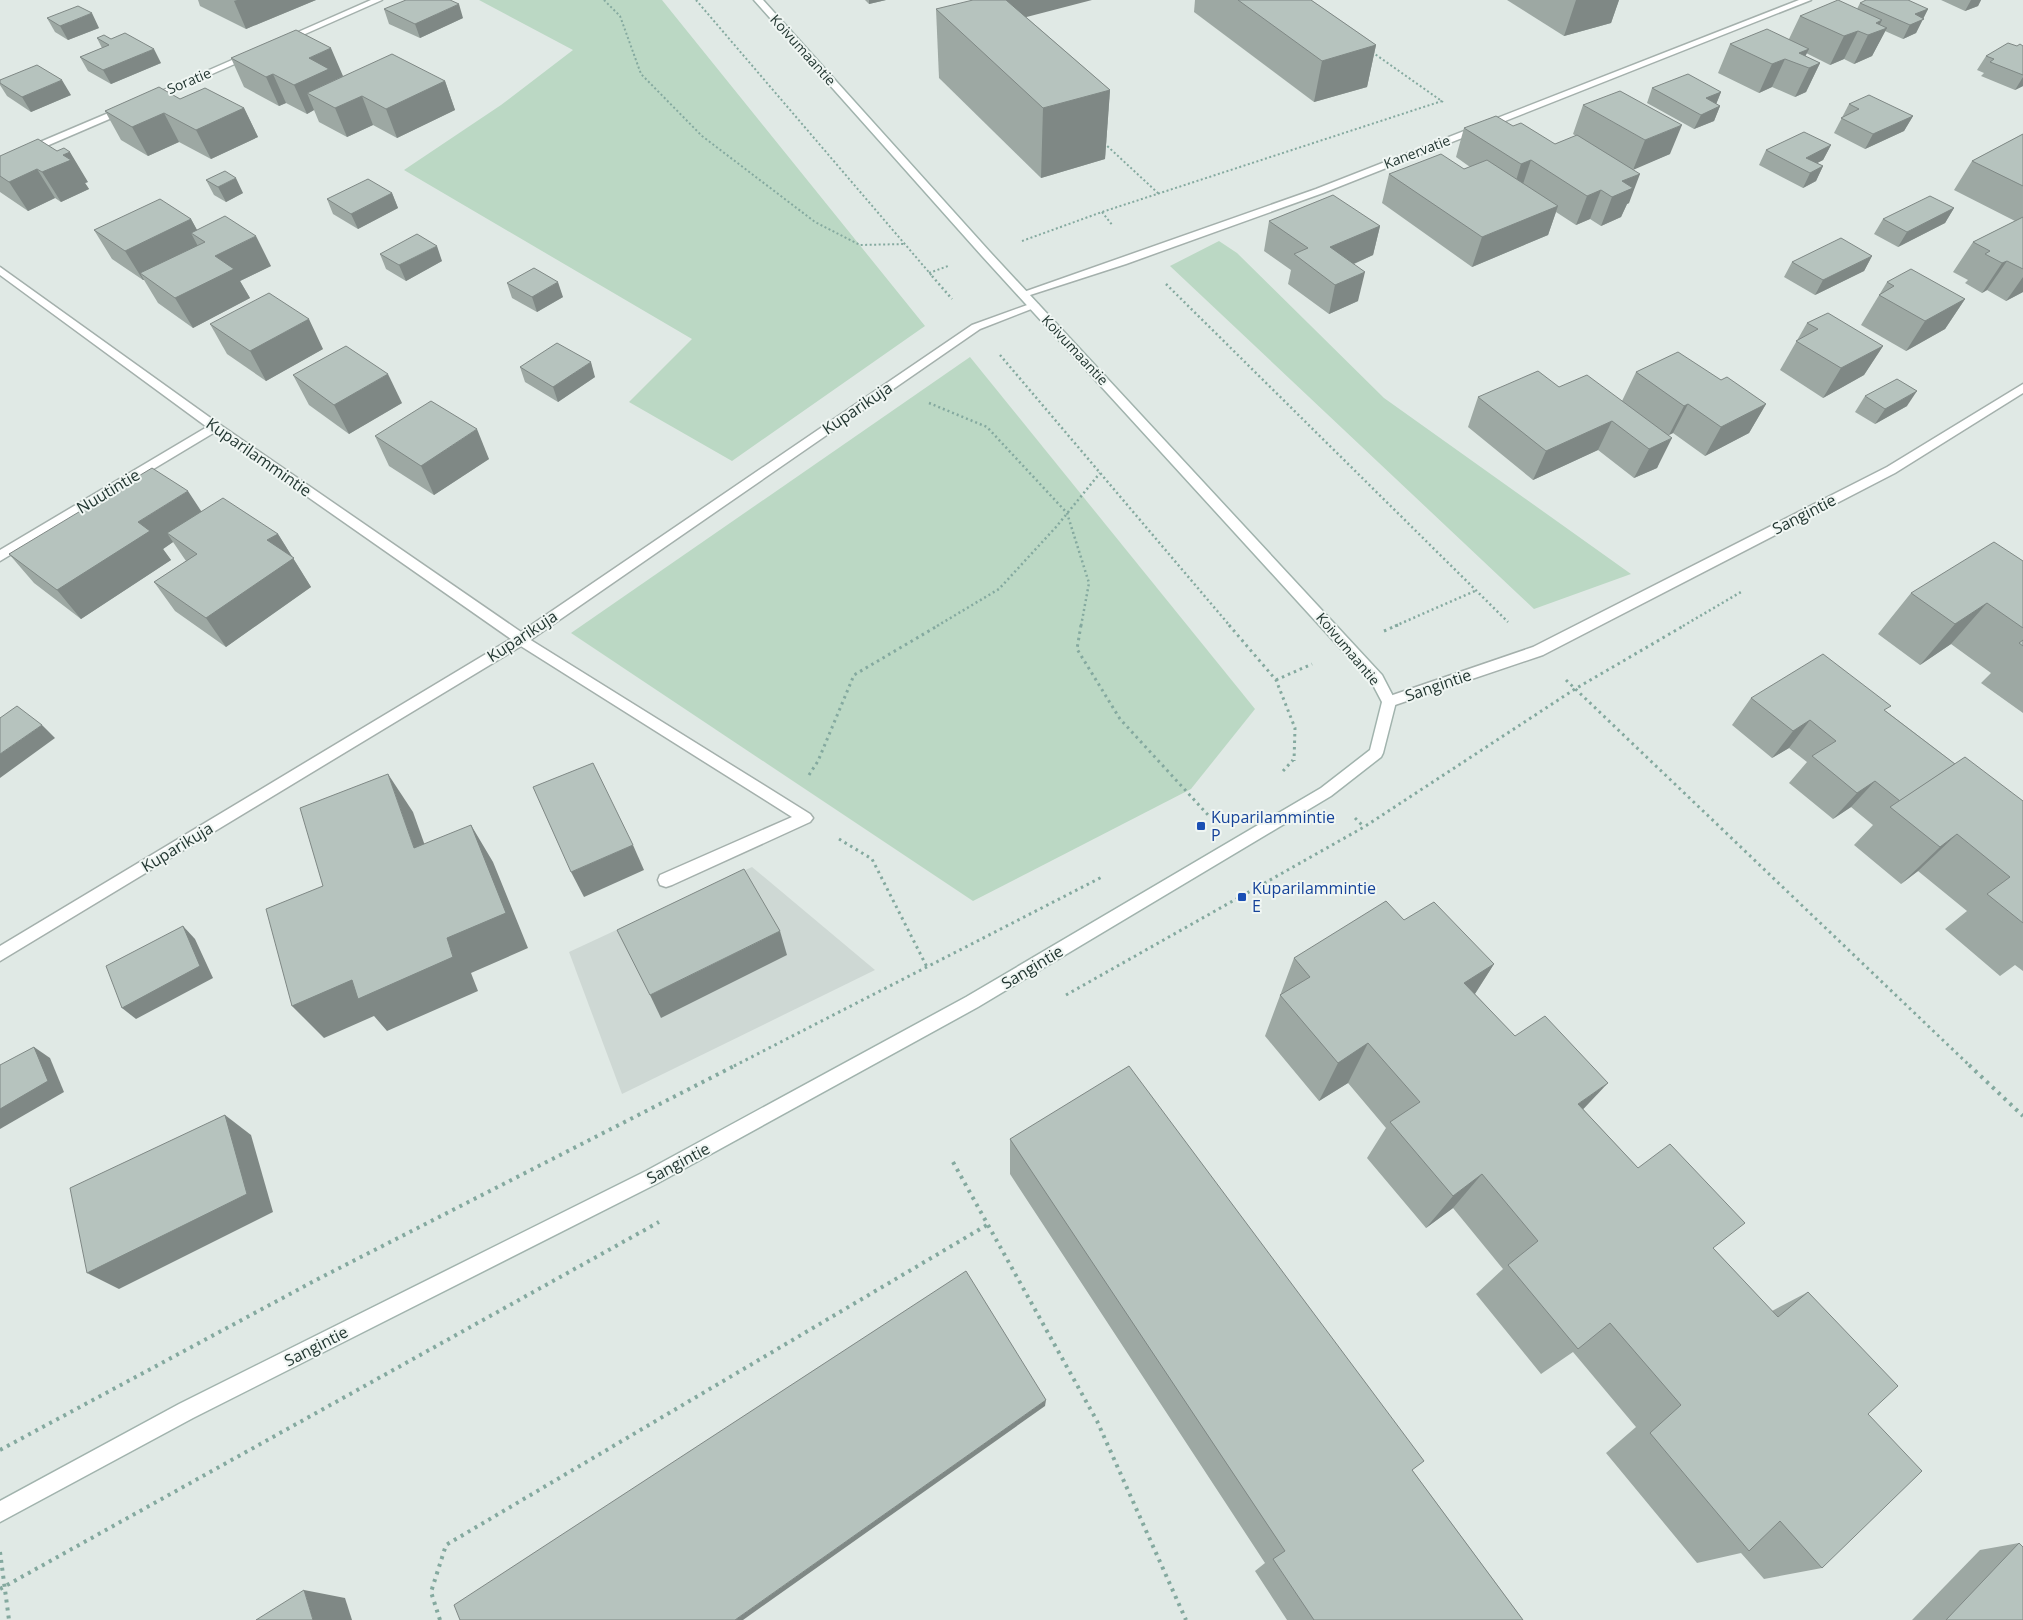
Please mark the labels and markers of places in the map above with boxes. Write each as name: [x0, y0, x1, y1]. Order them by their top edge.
place label: Kuparilammintie P: [1211, 806, 1335, 846]
marker: Kuparilammintie P: [1195, 820, 1207, 832]
place label: Kuparilammintie E: [1252, 877, 1376, 917]
marker: Kuparilammintie E: [1236, 891, 1248, 903]

